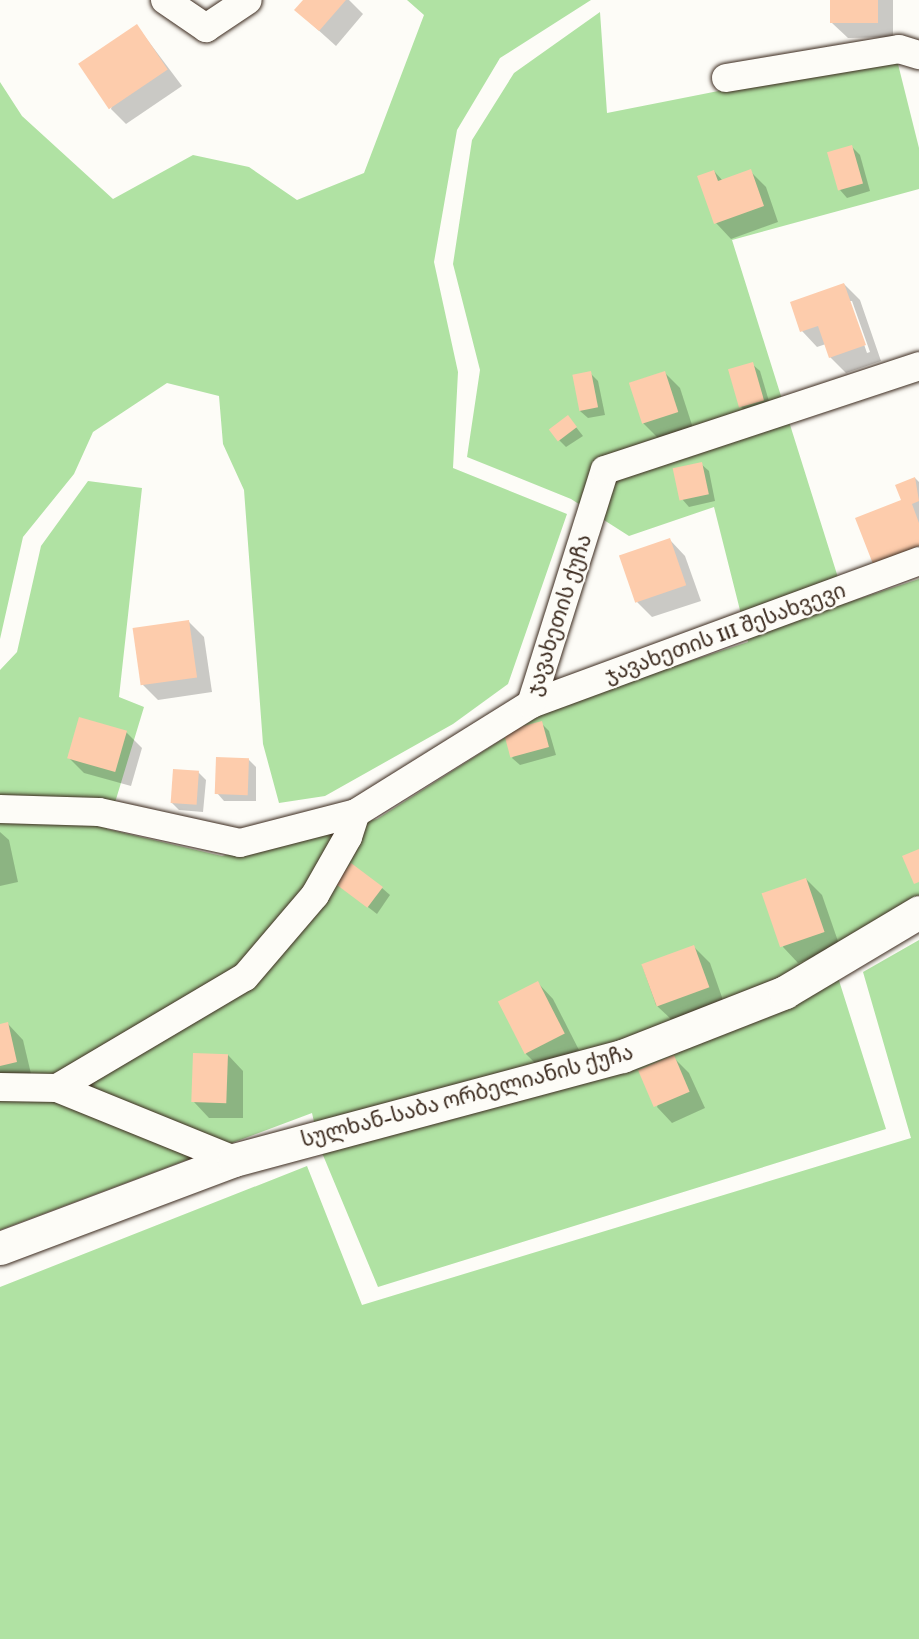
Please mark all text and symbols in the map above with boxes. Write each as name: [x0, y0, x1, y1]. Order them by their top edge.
street label: ჯავახეთის ქუჩა: [521, 531, 597, 699]
street label: ჯავახეთის III შესახვევი: [601, 578, 849, 688]
street label: სულხან-საბა ორბელიანის ქუჩა: [298, 1039, 636, 1153]

